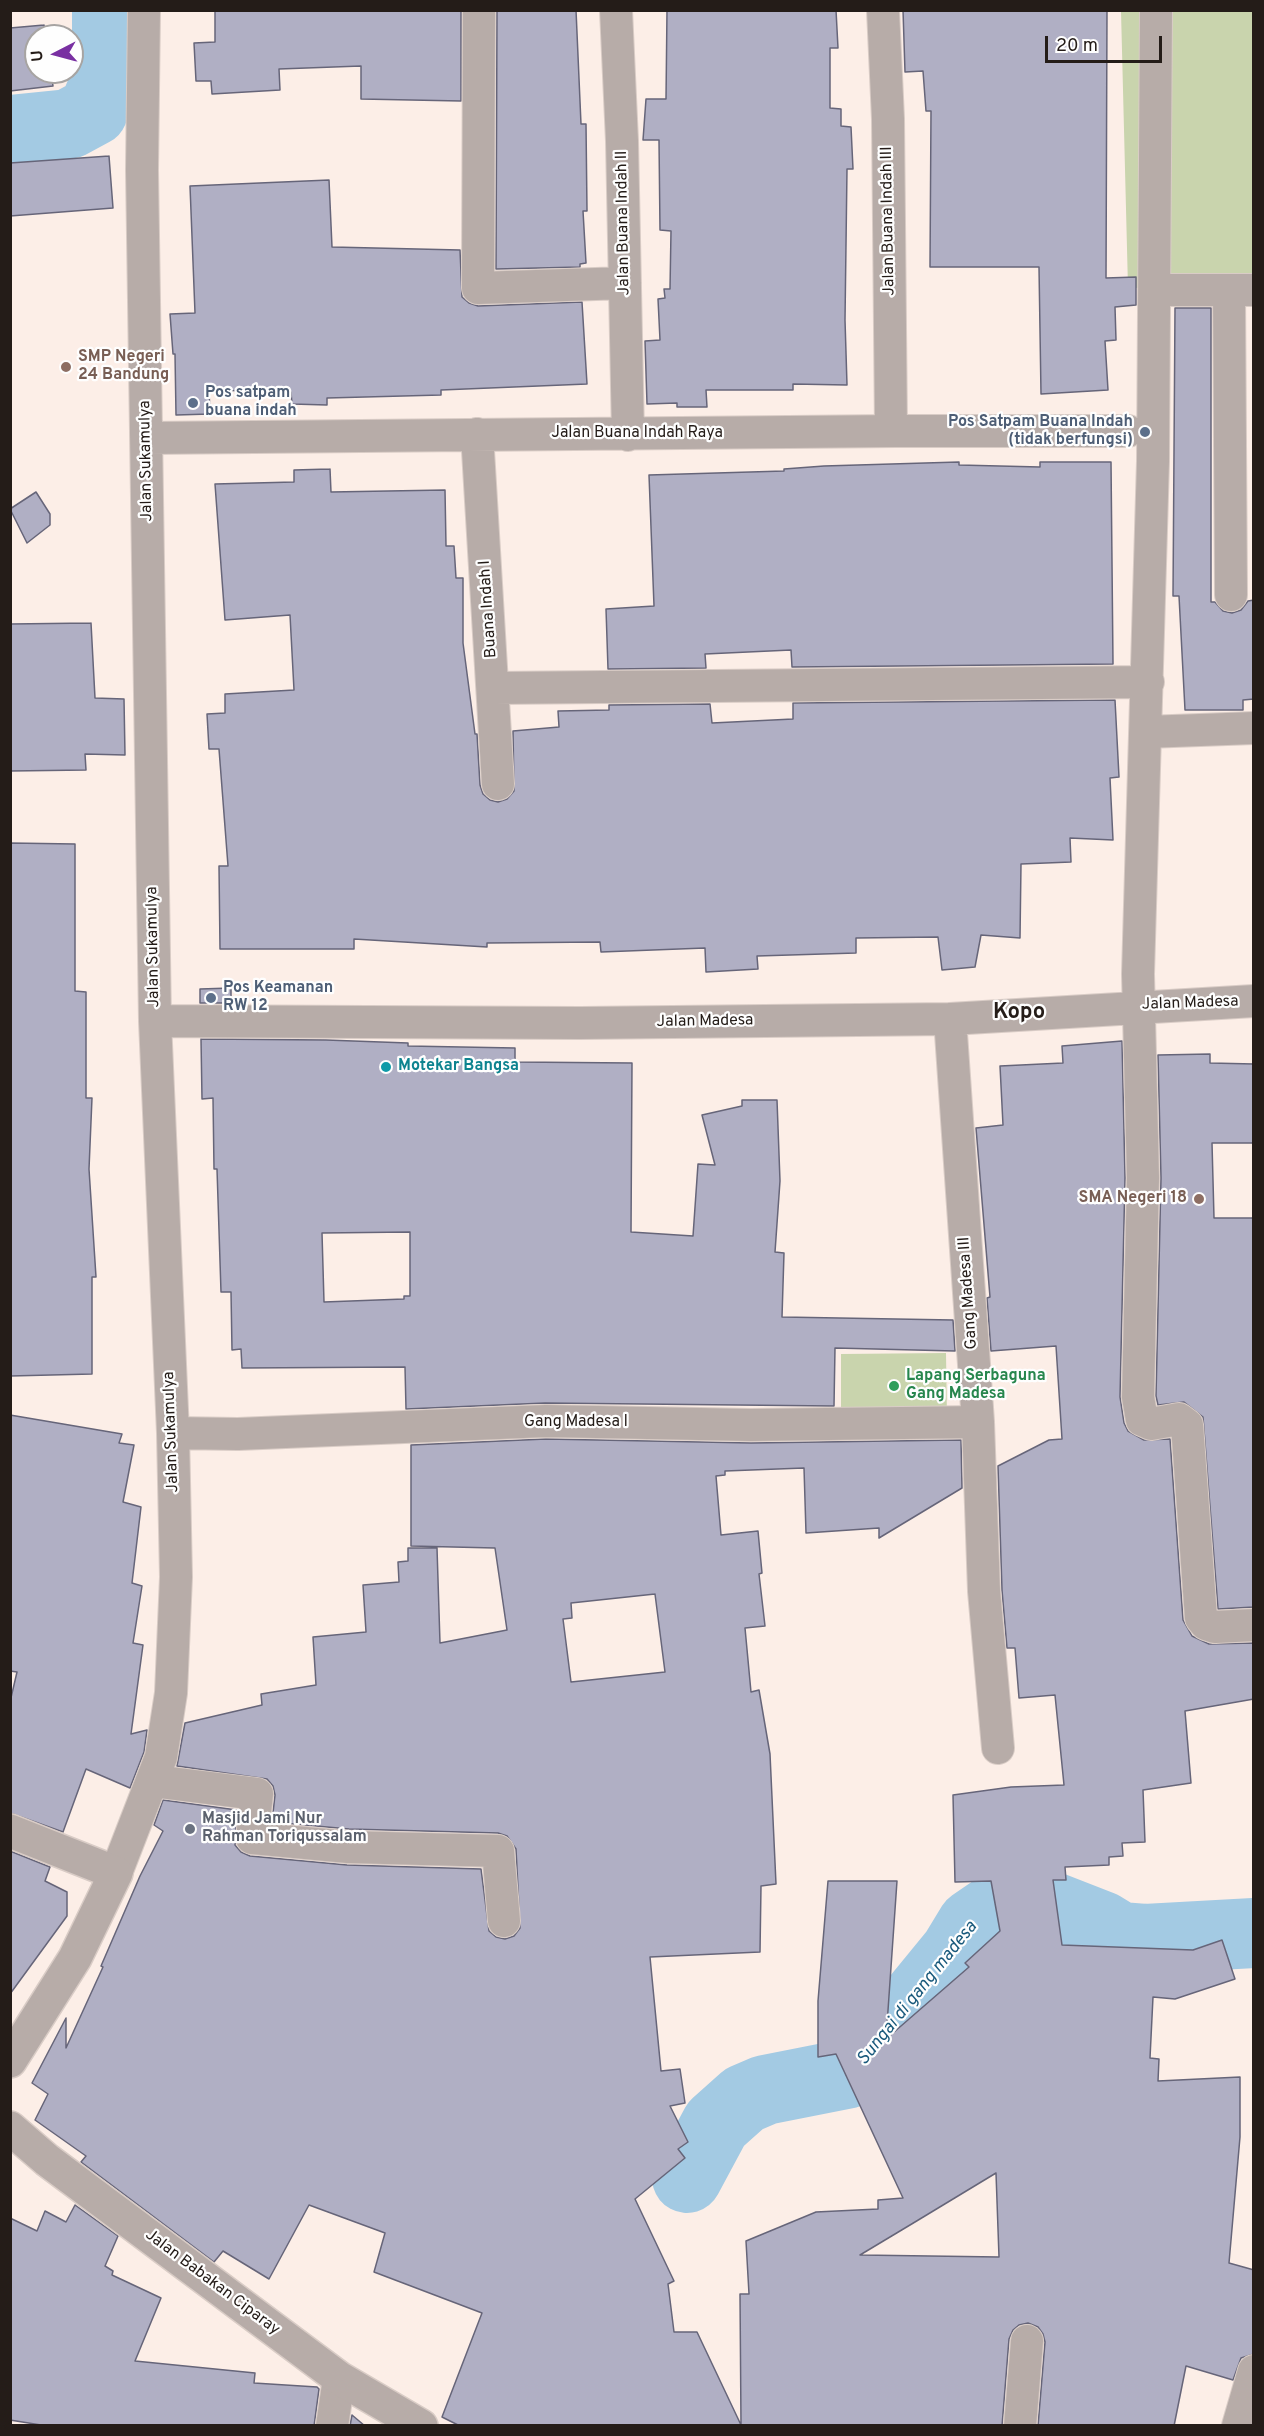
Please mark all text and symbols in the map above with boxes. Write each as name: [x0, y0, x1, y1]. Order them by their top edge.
north arrow: [24, 24, 84, 84]
scale bar: [1048, 24, 1165, 62]
text: 20 m: [1056, 35, 1098, 58]
text: U: [28, 49, 49, 62]
street label: Jalan Buana Indah III: [878, 146, 900, 296]
street label: Jalan Buana Indah II: [613, 150, 635, 296]
place label: SMP Negeri 24 Bandung: [78, 348, 169, 386]
marker: SMP Negeri 24 Bandung: [59, 360, 73, 374]
place label: Pos satpam buana indah: [205, 384, 297, 422]
marker: Pos satpam buana indah: [186, 396, 200, 410]
street label: Jalan Sukamulya: [136, 400, 158, 522]
place label: Pos Satpam Buana Indah (tidak berfungsi): [948, 413, 1133, 451]
street label: Jalan Buana Indah Raya: [551, 424, 723, 444]
marker: Pos Satpam Buana Indah (tidak berfungsi): [1138, 425, 1152, 439]
street label: Buana Indah I: [476, 559, 502, 659]
street label: Jalan Sukamulya: [143, 886, 165, 1008]
place label: Pos Keamanan RW 12: [223, 979, 333, 1017]
marker: Pos Keamanan RW 12: [204, 991, 218, 1005]
street label: Jalan Madesa: [1141, 993, 1239, 1015]
district label: Kopo: [993, 1001, 1045, 1027]
street label: Jalan Madesa: [656, 1012, 754, 1032]
place label: Motekar Bangsa: [398, 1057, 519, 1077]
marker: Motekar Bangsa: [379, 1060, 393, 1074]
place label: SMA Negeri 18: [1079, 1189, 1187, 1209]
marker: SMA Negeri 18: [1192, 1192, 1206, 1206]
street label: Gang Madesa III: [955, 1236, 983, 1350]
place label: Lapang Serbaguna Gang Madesa: [906, 1367, 1046, 1405]
street label: Jalan Sukamulya: [160, 1371, 184, 1493]
marker: Lapang Serbaguna Gang Madesa: [887, 1379, 901, 1393]
street label: Gang Madesa I: [524, 1413, 628, 1433]
place label: Masjid Jami Nur Rahman Toriqussalam: [202, 1810, 367, 1848]
marker: Masjid Jami Nur Rahman Toriqussalam: [183, 1822, 197, 1836]
water label: Sungai di gang madesa: [853, 1918, 983, 2070]
street label: Jalan Babakan Ciparay: [141, 2226, 283, 2340]

